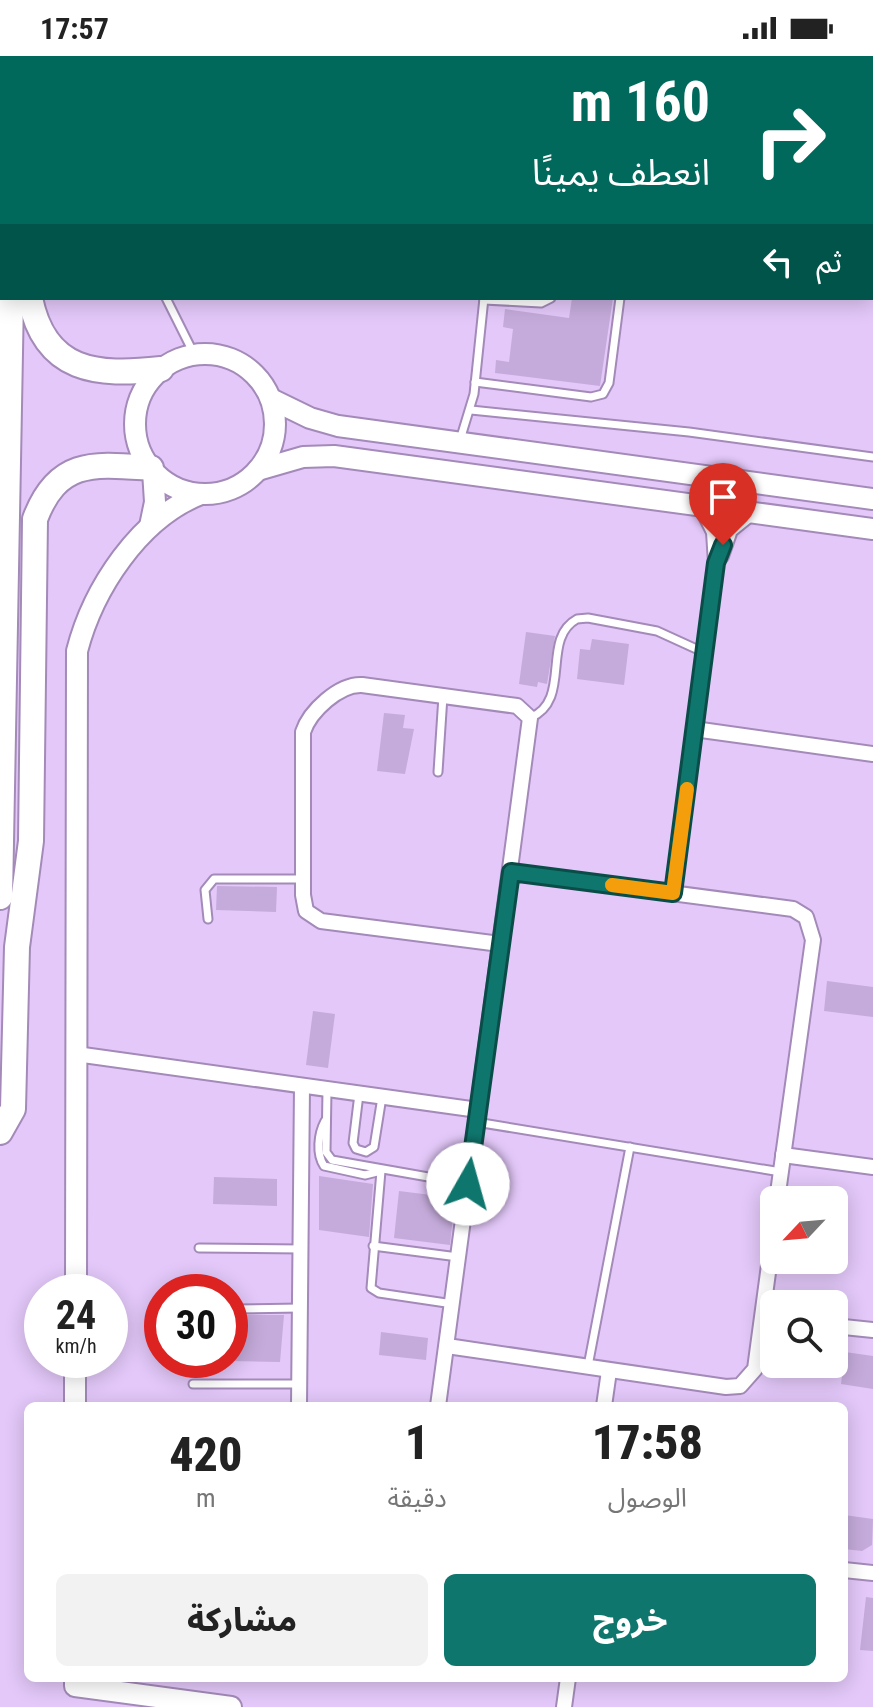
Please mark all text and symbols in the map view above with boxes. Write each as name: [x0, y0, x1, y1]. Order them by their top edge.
text: 17:57: [40, 11, 109, 46]
text: 160 m: [571, 69, 710, 135]
icon: right: [738, 88, 842, 192]
text: انعطف يمينًا: [532, 152, 710, 194]
icon: left: [756, 240, 800, 284]
text: ثم: [816, 244, 842, 279]
pin: [689, 463, 757, 545]
icon: arrive: [701, 475, 745, 519]
position arrow: [426, 1142, 510, 1226]
north arrow: [760, 1186, 848, 1274]
map controls: [760, 1186, 848, 1378]
speed limit sign: 30: [144, 1274, 248, 1378]
button: search: [760, 1290, 848, 1378]
text: 24: [56, 1292, 96, 1339]
text: km/h: [55, 1334, 97, 1358]
text: 1: [405, 1414, 429, 1471]
text: 17:58: [592, 1414, 703, 1471]
text: 420: [169, 1426, 242, 1483]
text: m: [196, 1483, 216, 1513]
text: دقيقة: [387, 1483, 447, 1513]
text: الوصول: [608, 1483, 687, 1513]
button: مشاركة: [56, 1574, 428, 1666]
button: خروج: [444, 1574, 816, 1666]

